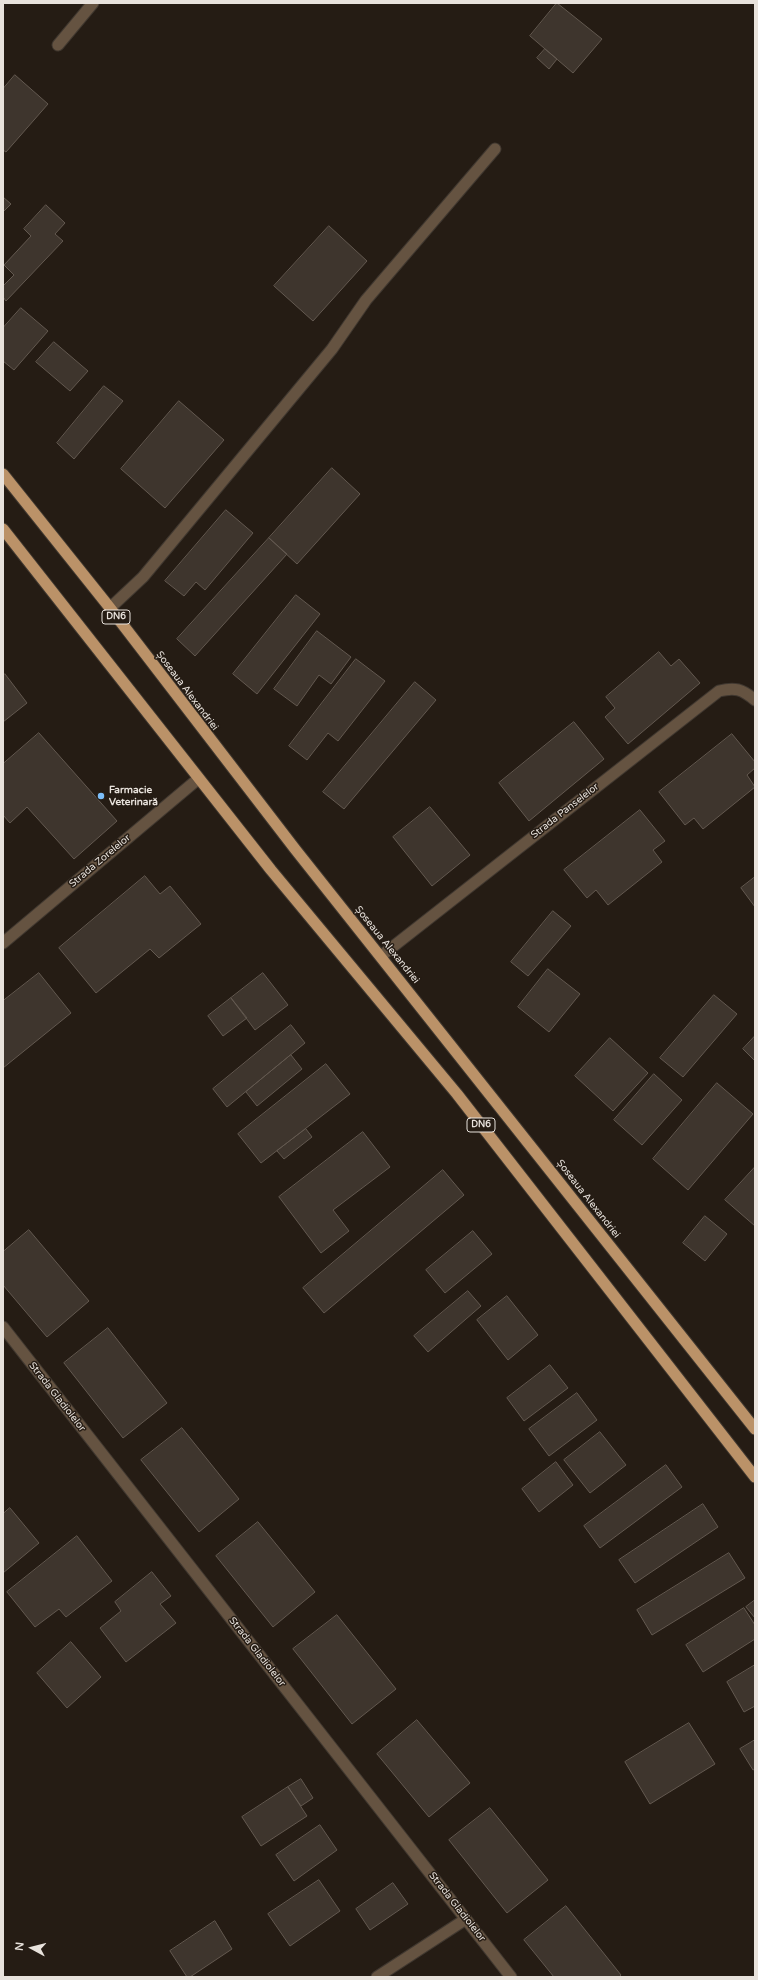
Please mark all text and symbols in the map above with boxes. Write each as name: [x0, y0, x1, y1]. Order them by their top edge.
road number: DN6: [102, 610, 130, 624]
street label: Șoseaua Alexandriei: [153, 649, 221, 733]
street label: Strada Panselelor: [529, 781, 601, 841]
place label: Farmacie Veterinară: [109, 784, 158, 808]
marker: Farmacie Veterinară: [96, 791, 106, 801]
street label: Strada Zorelelor: [67, 832, 133, 890]
street label: Șoseaua Alexandriei: [352, 904, 422, 986]
road number: DN6: [467, 1118, 495, 1132]
street label: Șoseaua Alexandriei: [554, 1157, 622, 1241]
street label: Strada Gladiolelor: [26, 1360, 88, 1434]
street label: Strada Gladiolelor: [226, 1615, 288, 1689]
street label: Strada Gladiolelor: [426, 1870, 488, 1944]
north arrow: [12, 1928, 52, 1968]
text: N: [13, 1941, 27, 1952]

